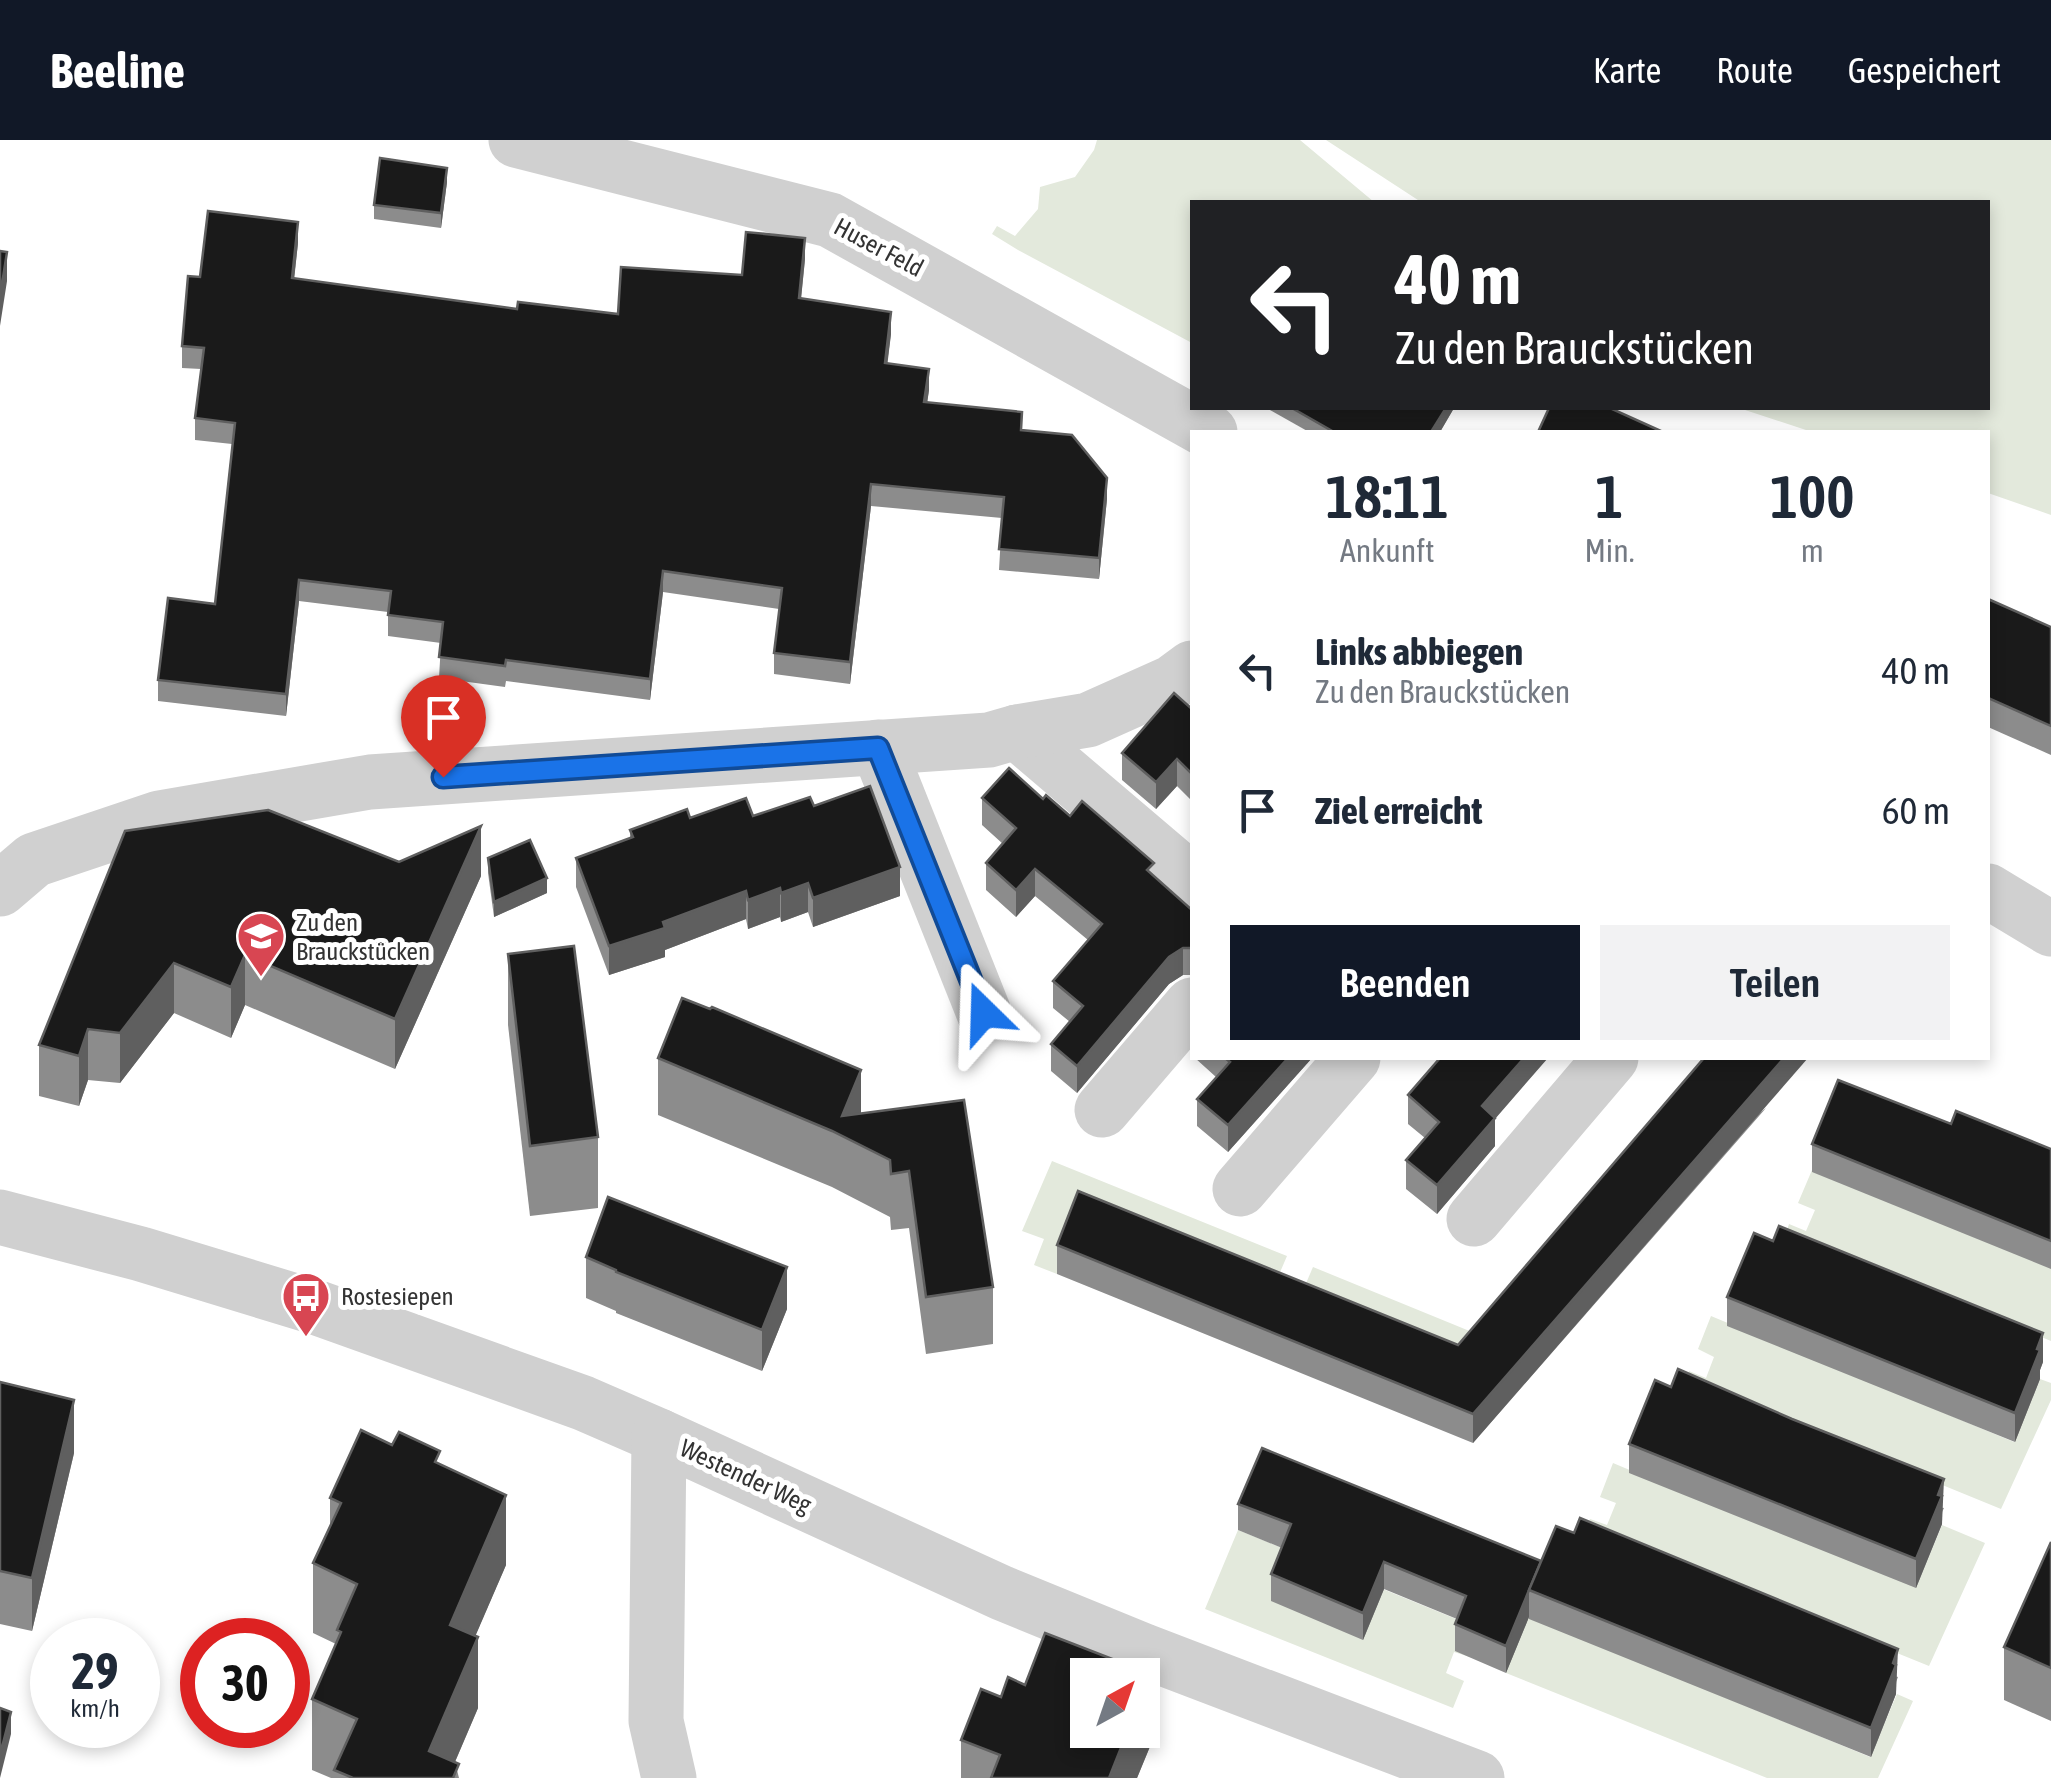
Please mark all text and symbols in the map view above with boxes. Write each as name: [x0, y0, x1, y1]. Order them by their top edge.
text: Beeline: [50, 43, 185, 98]
text: Karte: [1593, 50, 1661, 90]
text: Route: [1716, 50, 1793, 90]
text: Gespeichert: [1848, 50, 2001, 90]
street label: Huser Feld: [830, 212, 928, 282]
text: 40 m: [1395, 239, 1521, 319]
icon: left: [1230, 240, 1360, 370]
text: Zu den Brauckstücken: [1395, 322, 1754, 374]
text: 18:11: [1325, 462, 1449, 531]
text: 1: [1595, 462, 1624, 531]
text: 100: [1770, 462, 1855, 531]
text: Ankunft: [1340, 532, 1434, 569]
text: Min.: [1584, 532, 1634, 569]
text: m: [1801, 532, 1824, 569]
text: Links abbiegen: [1315, 630, 1523, 673]
icon: left: [1230, 643, 1285, 698]
text: 40 m: [1882, 649, 1950, 692]
text: Zu den Brauckstücken: [1315, 673, 1570, 710]
pin: [401, 675, 486, 778]
icon: arrive: [416, 690, 471, 745]
icon: arrive: [1230, 783, 1285, 838]
text: Ziel erreicht: [1315, 789, 1482, 832]
text: 60 m: [1882, 789, 1950, 832]
place label: Zu den Brauckstücken: [296, 908, 430, 965]
school or university icon: Zu den Brauckstücken: [235, 910, 287, 978]
button: Beenden: [1230, 925, 1580, 1040]
button: Teilen: [1600, 925, 1950, 1040]
position arrow: [932, 961, 1036, 1065]
bus stop icon: Rostesiepen: [280, 1270, 332, 1338]
place label: Rostesiepen: [341, 1282, 454, 1310]
street label: Westender Weg: [676, 1433, 816, 1519]
speed limit sign: 30: [180, 1618, 310, 1748]
text: 29: [71, 1642, 118, 1700]
north arrow: [1070, 1658, 1160, 1748]
map controls: [1070, 1658, 1160, 1748]
text: km/h: [70, 1694, 120, 1722]

